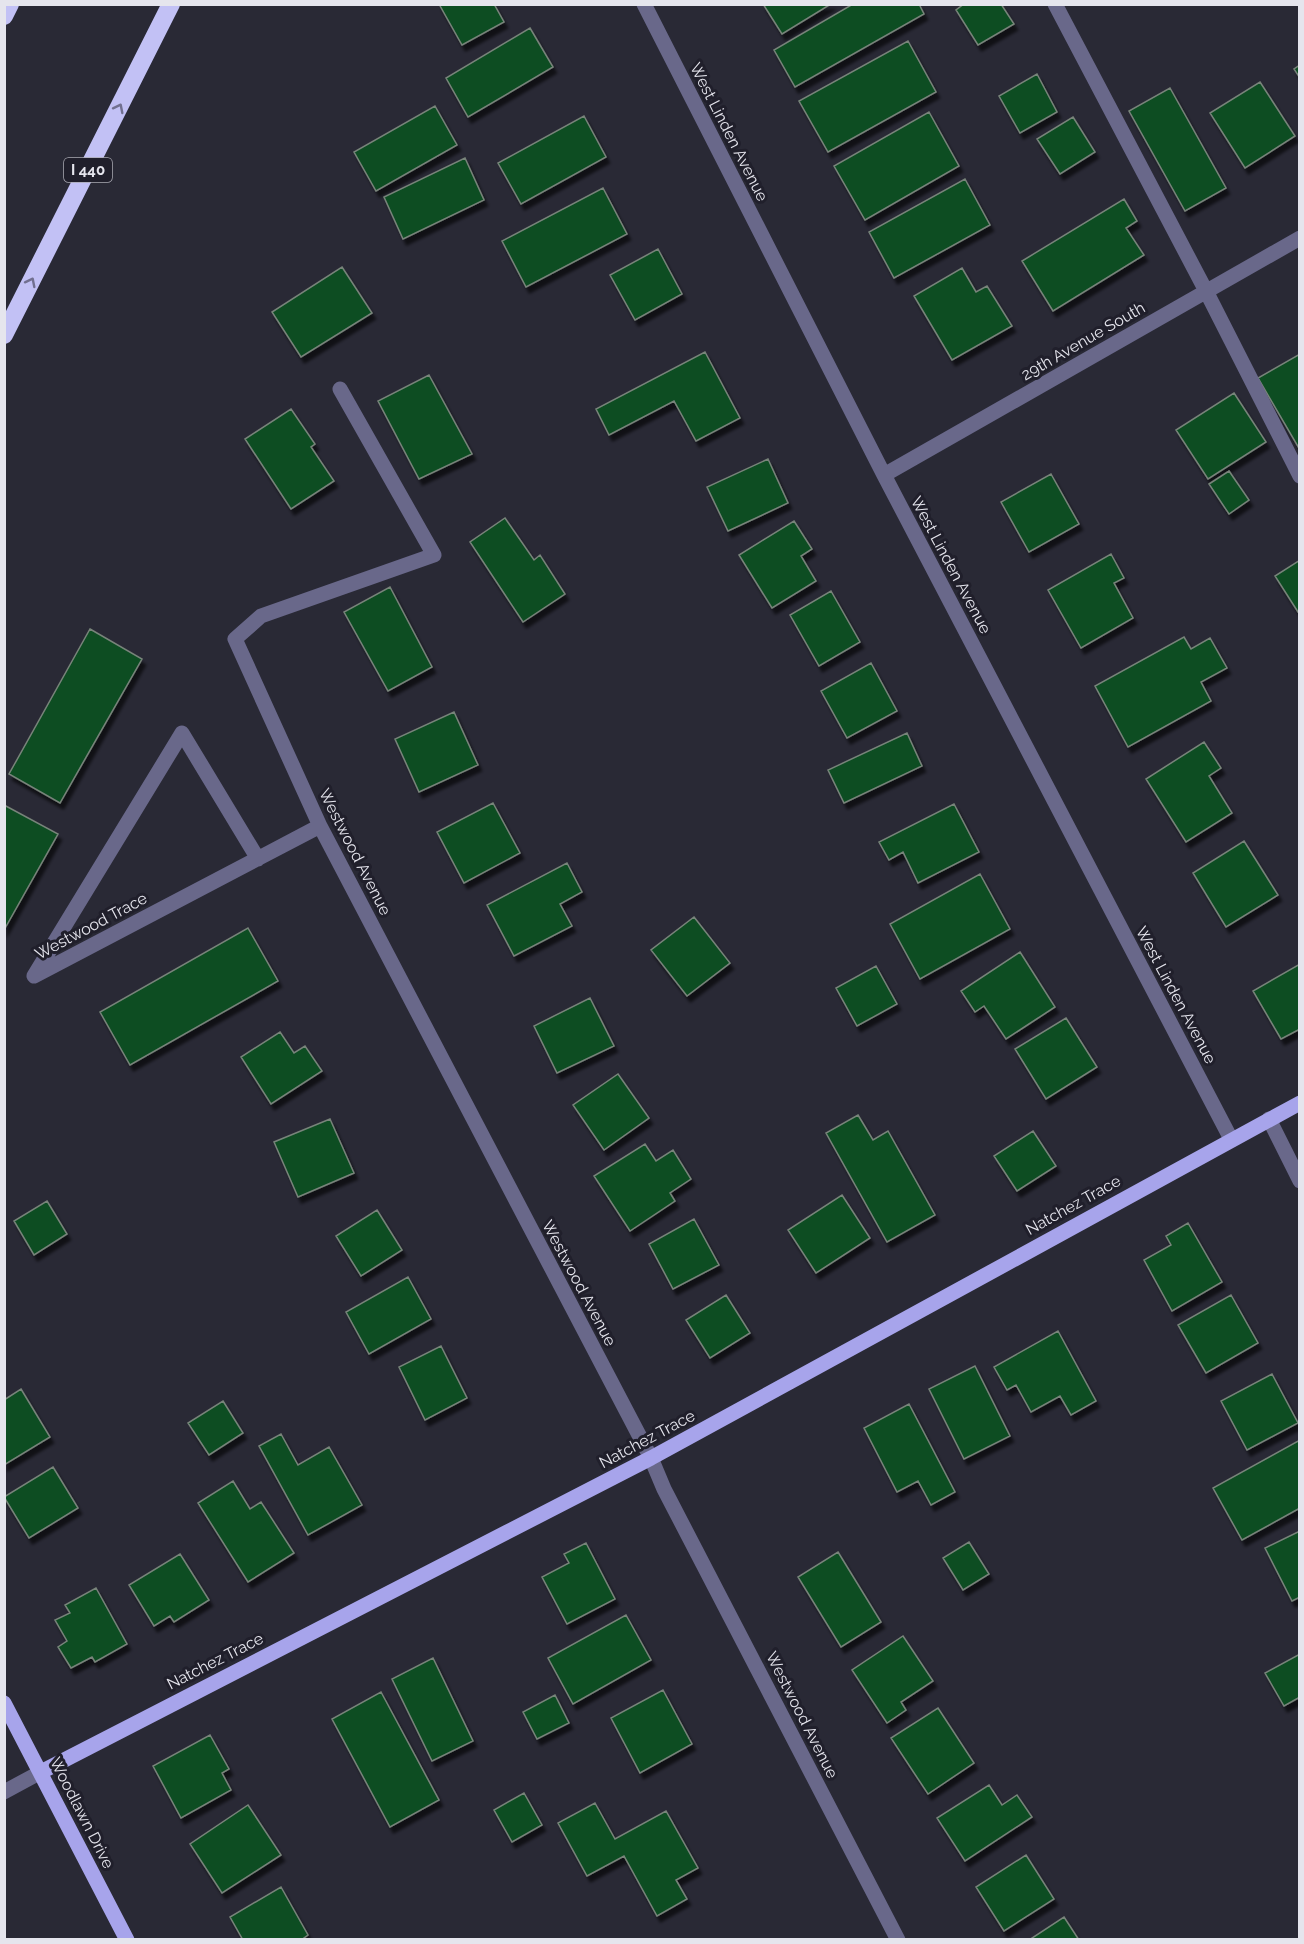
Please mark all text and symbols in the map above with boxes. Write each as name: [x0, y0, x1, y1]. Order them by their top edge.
street label: West Linden Avenue: [686, 60, 772, 204]
one-way arrow: [111, 104, 123, 115]
road number: I 440: [64, 158, 112, 182]
one-way arrow: [24, 278, 35, 289]
street label: 29th Avenue South: [1018, 298, 1148, 384]
street label: West Linden Avenue: [907, 493, 995, 637]
street label: Westwood Avenue: [315, 785, 395, 919]
street label: Westwood Trace: [32, 888, 150, 964]
street label: West Linden Avenue: [1132, 923, 1220, 1067]
street label: Natchez Trace: [1022, 1171, 1124, 1239]
street label: Westwood Avenue: [538, 1217, 620, 1349]
street label: Natchez Trace: [596, 1406, 698, 1472]
street label: Natchez Trace: [164, 1629, 266, 1693]
street label: Westwood Avenue: [762, 1648, 842, 1782]
street label: Woodlawn Drive: [46, 1754, 118, 1872]

